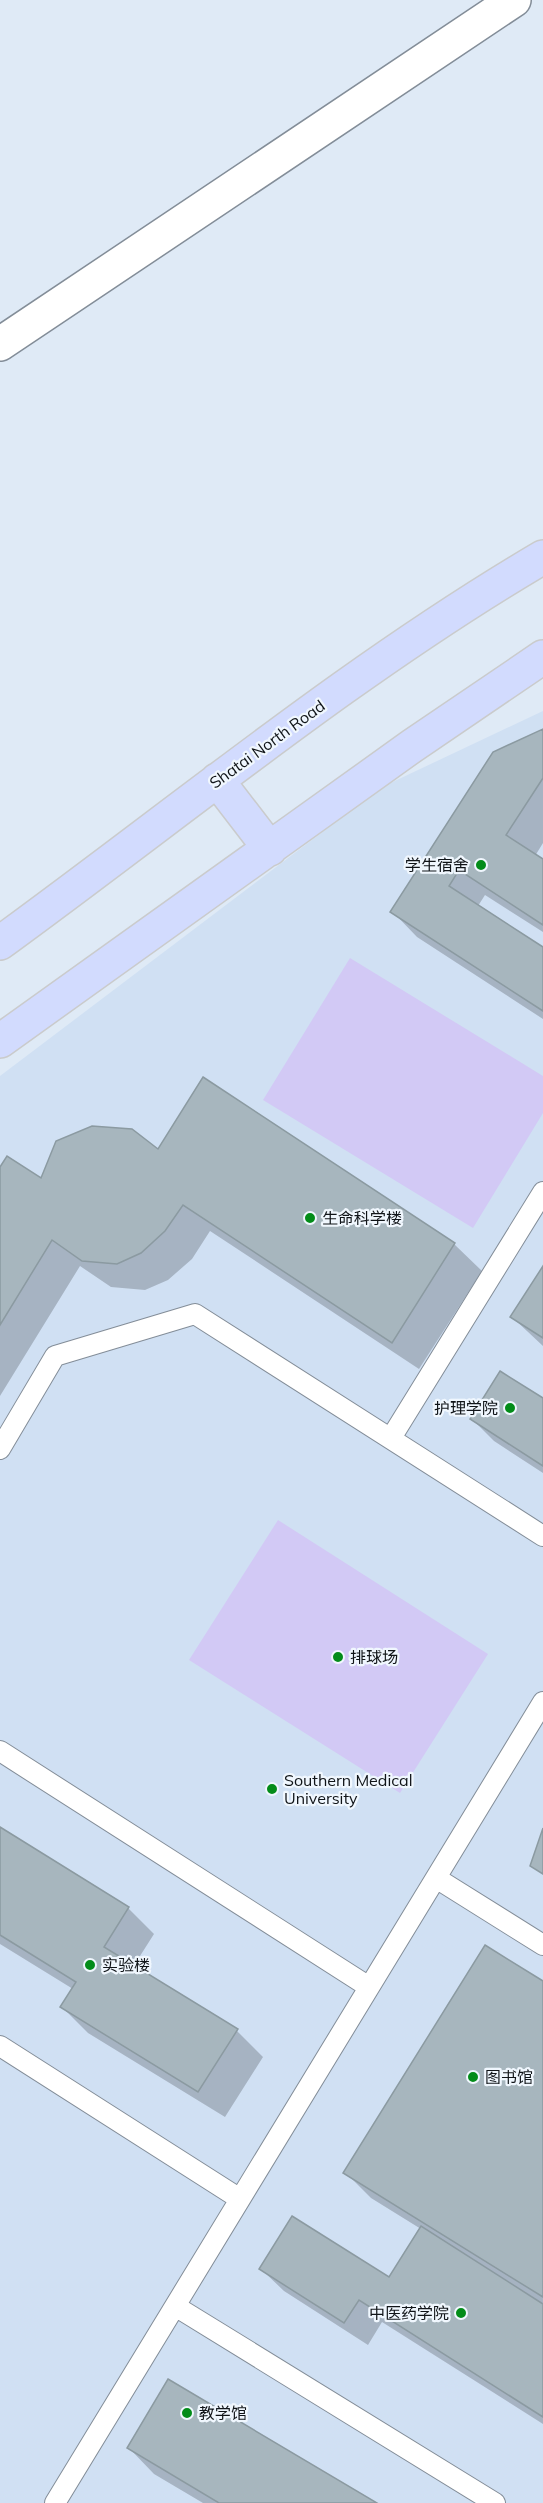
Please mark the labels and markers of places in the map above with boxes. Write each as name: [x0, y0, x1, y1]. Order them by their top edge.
place label: 学生宿舍: [405, 855, 469, 875]
marker: 学生宿舍: [474, 858, 488, 872]
place label: 生命科学楼: [322, 1208, 402, 1228]
marker: 生命科学楼: [303, 1211, 317, 1225]
place label: 护理学院: [434, 1398, 498, 1418]
marker: 护理学院: [503, 1401, 517, 1415]
place label: 排球场: [350, 1647, 398, 1667]
marker: 排球场: [331, 1650, 345, 1664]
place label: Southern Medical University: [284, 1770, 412, 1808]
marker: Southern Medical University: [265, 1782, 279, 1796]
place label: 实验楼: [102, 1955, 150, 1975]
marker: 实验楼: [83, 1958, 97, 1972]
place label: 图书馆: [485, 2067, 533, 2087]
marker: 图书馆: [466, 2070, 480, 2084]
place label: 中医药学院: [369, 2303, 449, 2323]
marker: 中医药学院: [454, 2306, 468, 2320]
place label: 教学馆: [199, 2403, 247, 2423]
marker: 教学馆: [180, 2406, 194, 2420]

